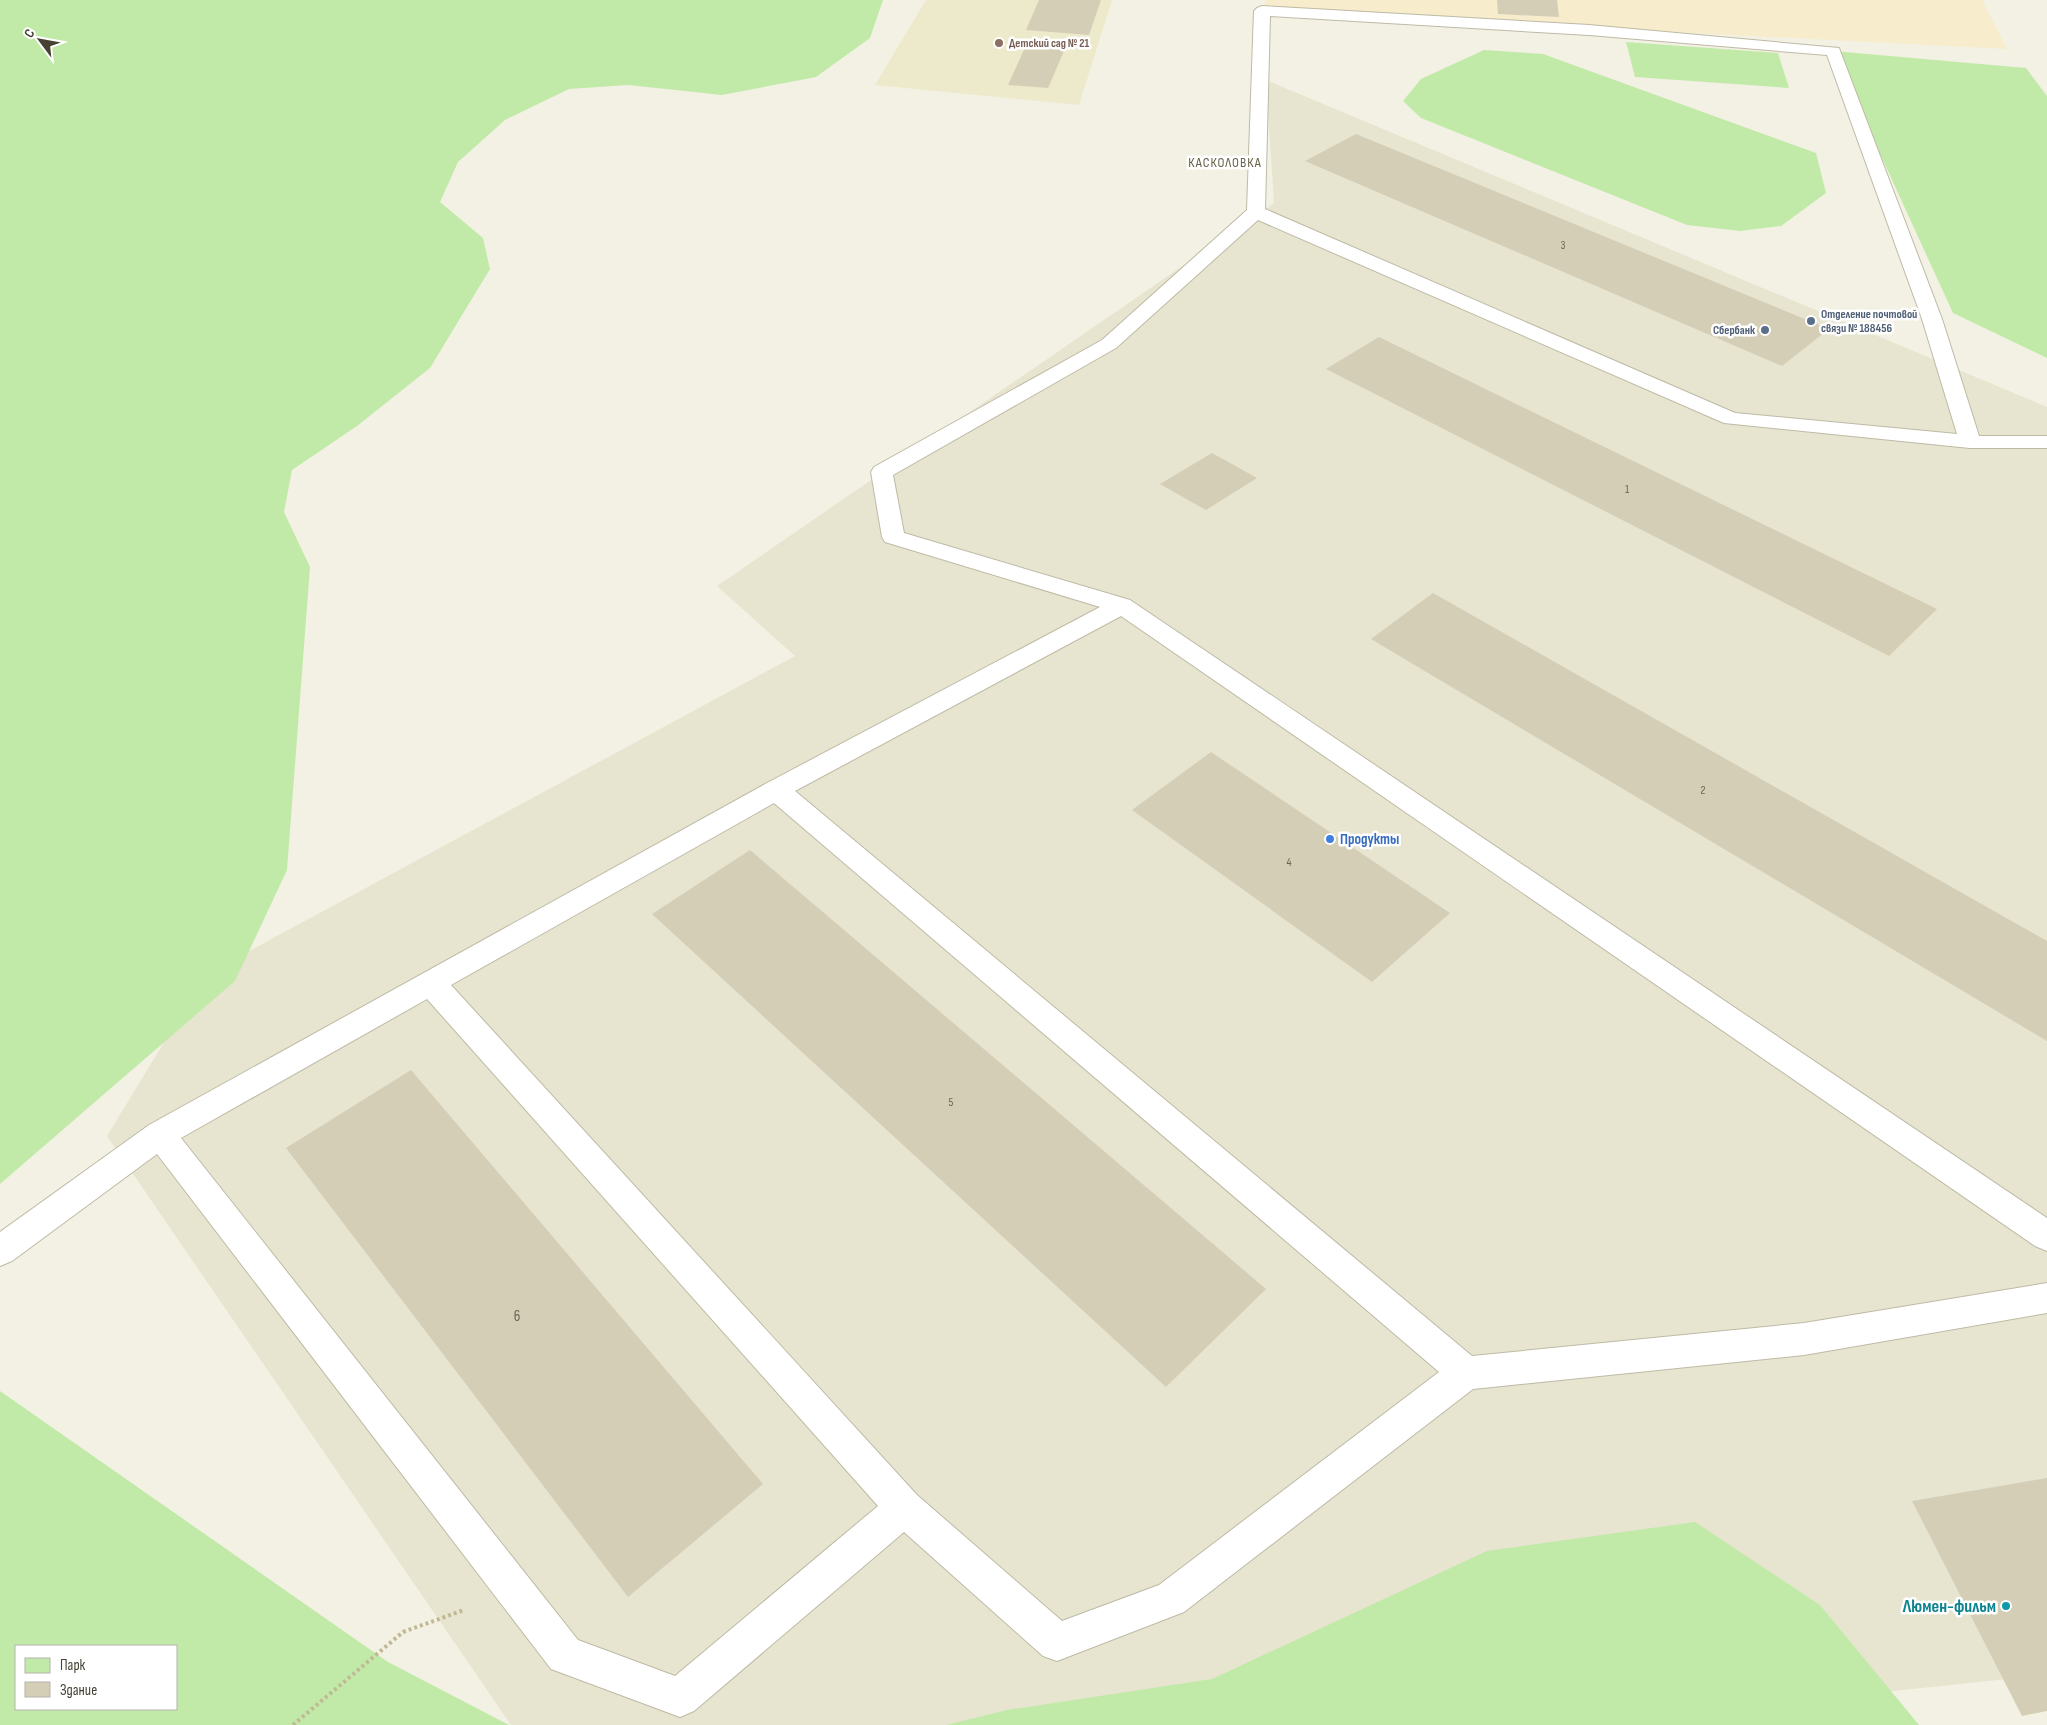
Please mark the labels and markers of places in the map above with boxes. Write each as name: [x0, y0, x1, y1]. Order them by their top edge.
place label: Детский сад № 21: [1009, 36, 1089, 51]
marker: Детский сад № 21: [993, 37, 1005, 49]
place label: Отделение почтовой связи № 188456: [1821, 307, 1917, 336]
marker: Отделение почтовой связи № 188456: [1805, 315, 1817, 327]
place label: Сбербанк: [1713, 323, 1756, 338]
marker: Сбербанк: [1759, 324, 1771, 336]
place label: Продукты: [1340, 830, 1399, 849]
marker: Продукты: [1324, 833, 1336, 845]
place label: Люмен-фильм: [1902, 1596, 1996, 1617]
marker: Люмен-фильм: [2000, 1600, 2012, 1612]

